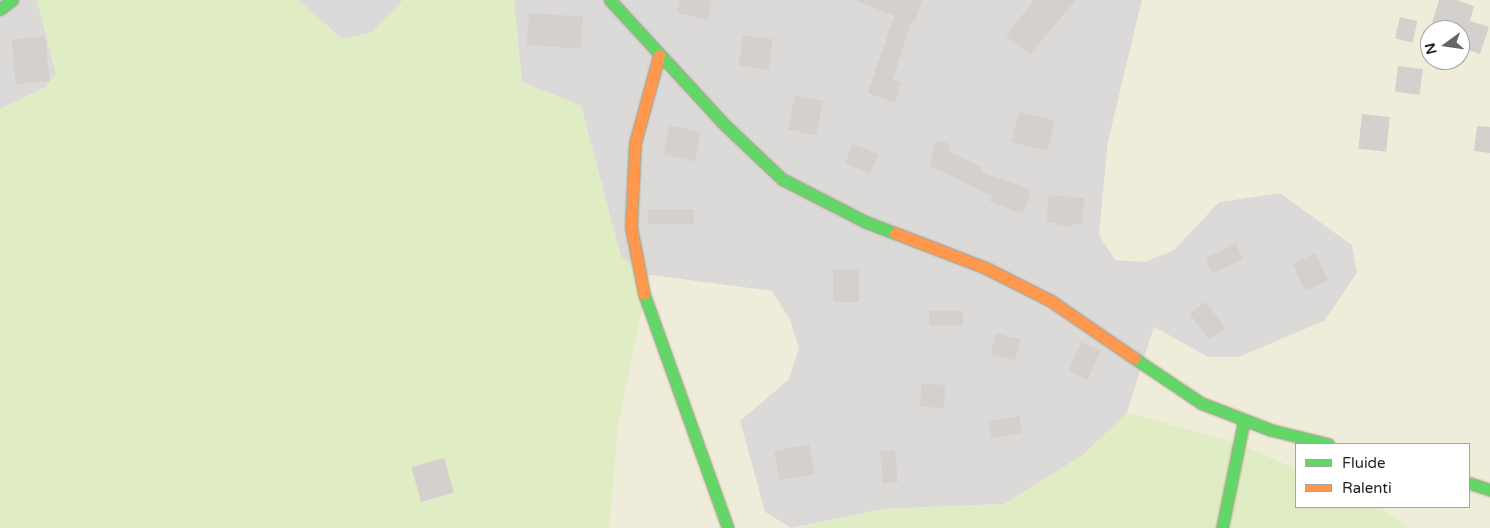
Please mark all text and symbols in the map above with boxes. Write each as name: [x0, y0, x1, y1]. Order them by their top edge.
north arrow: [1420, 20, 1470, 70]
text: N: [1421, 41, 1441, 56]
legend: [1295, 443, 1470, 508]
text: Fluide: [1342, 454, 1386, 472]
text: Ralenti: [1342, 479, 1392, 497]

